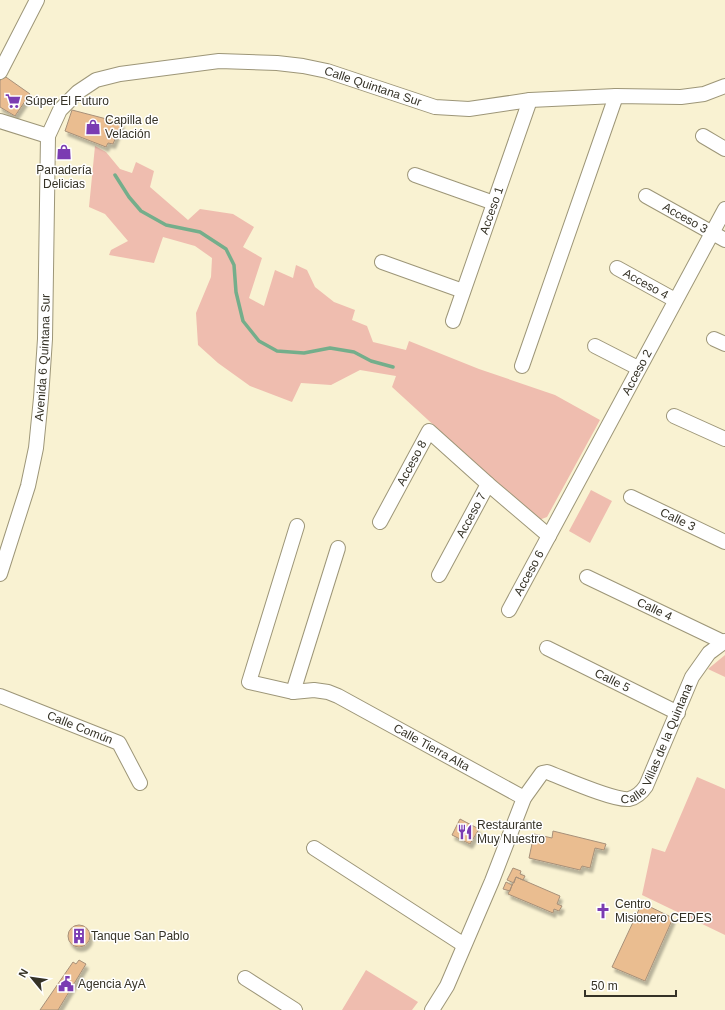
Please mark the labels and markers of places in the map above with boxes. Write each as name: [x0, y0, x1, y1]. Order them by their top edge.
supermarket icon: Súper El Futuro: [4, 92, 22, 110]
place label: Súper El Futuro: [25, 94, 109, 108]
place label: Capilla de Velación: [105, 113, 159, 141]
shop icon: Capilla de Velación: [84, 118, 102, 136]
shop icon: Panadería Delicias: [55, 143, 73, 161]
place label: Panadería Delicias: [36, 163, 92, 191]
place label: Restaurante Muy Nuestro: [477, 818, 545, 846]
restaurant icon: Restaurante Muy Nuestro: [456, 823, 474, 841]
place label: Centro Misionero CEDES: [615, 897, 712, 925]
church icon: Centro Misionero CEDES: [594, 902, 612, 920]
building icon: Tanque San Pablo: [70, 927, 88, 945]
place label: Tanque San Pablo: [91, 929, 189, 943]
public building icon: Agencia AyA: [57, 975, 75, 993]
place label: Agencia AyA: [78, 977, 146, 991]

